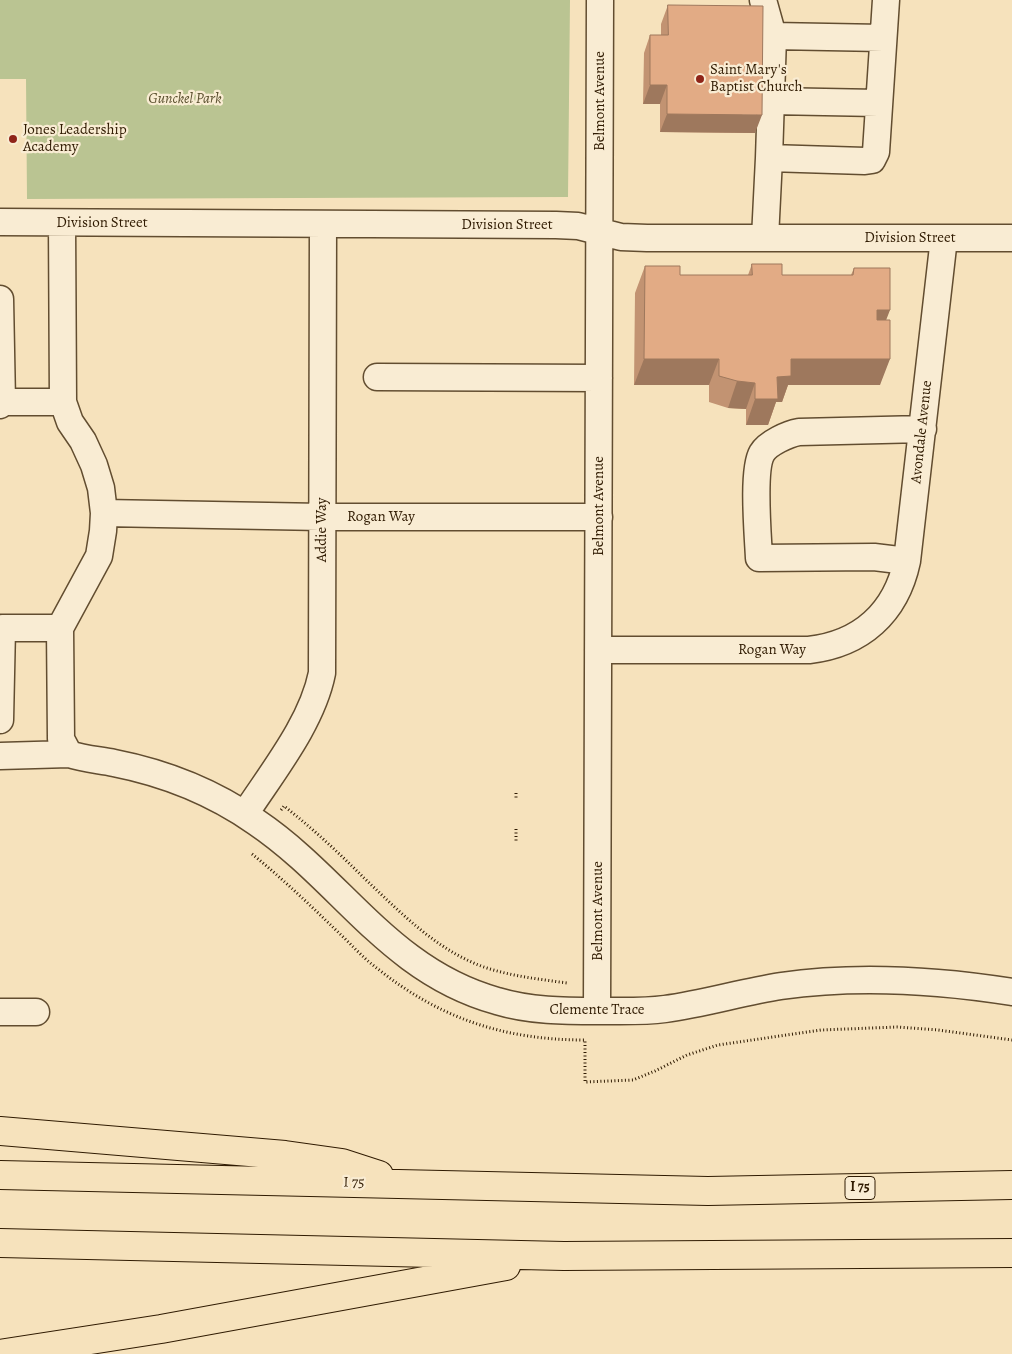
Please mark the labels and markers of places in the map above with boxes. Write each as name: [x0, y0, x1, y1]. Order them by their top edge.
place label: Saint Mary's Baptist Church: [710, 61, 802, 96]
marker: Saint Mary's Baptist Church: [694, 73, 706, 85]
place label: Jones Leadership Academy: [23, 121, 127, 156]
marker: Jones Leadership Academy: [7, 133, 19, 145]

